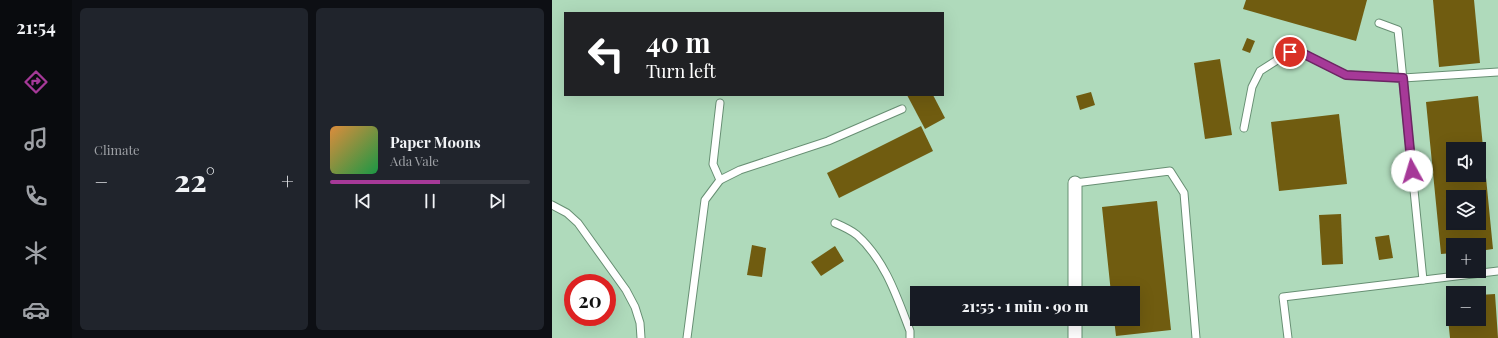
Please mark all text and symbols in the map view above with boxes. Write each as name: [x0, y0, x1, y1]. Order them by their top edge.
text: 21:54: [16, 15, 56, 39]
text: 40 m: [646, 23, 711, 60]
icon: left: [580, 28, 632, 80]
pin: [1273, 35, 1307, 69]
icon: arrive: [1279, 41, 1301, 63]
text: Turn left: [646, 59, 716, 83]
icon: directions: [22, 68, 50, 96]
icon: music: [22, 125, 50, 153]
text: Paper Moons: [390, 132, 481, 152]
text: Climate: [94, 141, 140, 158]
map controls: [1446, 142, 1486, 326]
button: sound: [1446, 142, 1486, 182]
position arrow: [1391, 150, 1433, 192]
text: Ada Vale: [390, 152, 439, 169]
text: 22°: [174, 160, 215, 200]
text: −: [94, 166, 108, 196]
text: +: [281, 166, 294, 196]
icon: phone: [22, 182, 50, 210]
icon: previous: [352, 190, 374, 212]
icon: pause: [419, 190, 441, 212]
icon: next: [486, 190, 508, 212]
button: layers: [1446, 190, 1486, 230]
button: +: [1446, 238, 1486, 278]
icon: climate: [22, 239, 50, 267]
speed limit sign: 20: [564, 274, 616, 326]
button: −: [1446, 286, 1486, 326]
icon: car: [22, 296, 50, 324]
text: 21:55 · 1 min · 90 m: [962, 296, 1089, 316]

